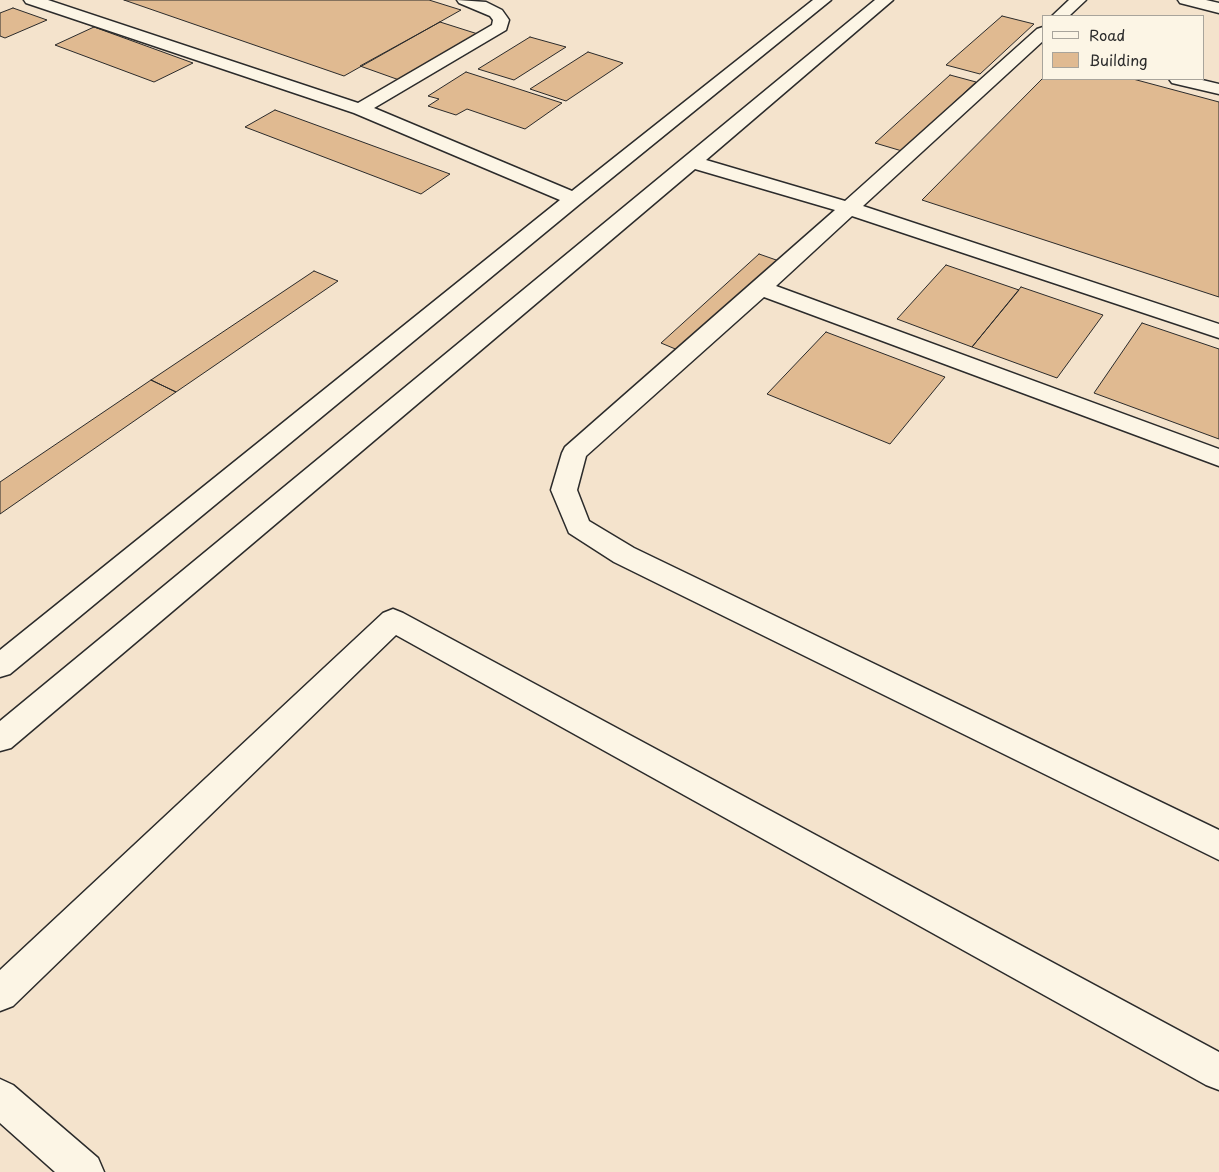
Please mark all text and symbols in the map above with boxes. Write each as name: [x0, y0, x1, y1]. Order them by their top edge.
legend: [1042, 15, 1204, 80]
text: Road: [1089, 23, 1125, 46]
text: Building: [1089, 48, 1148, 71]

